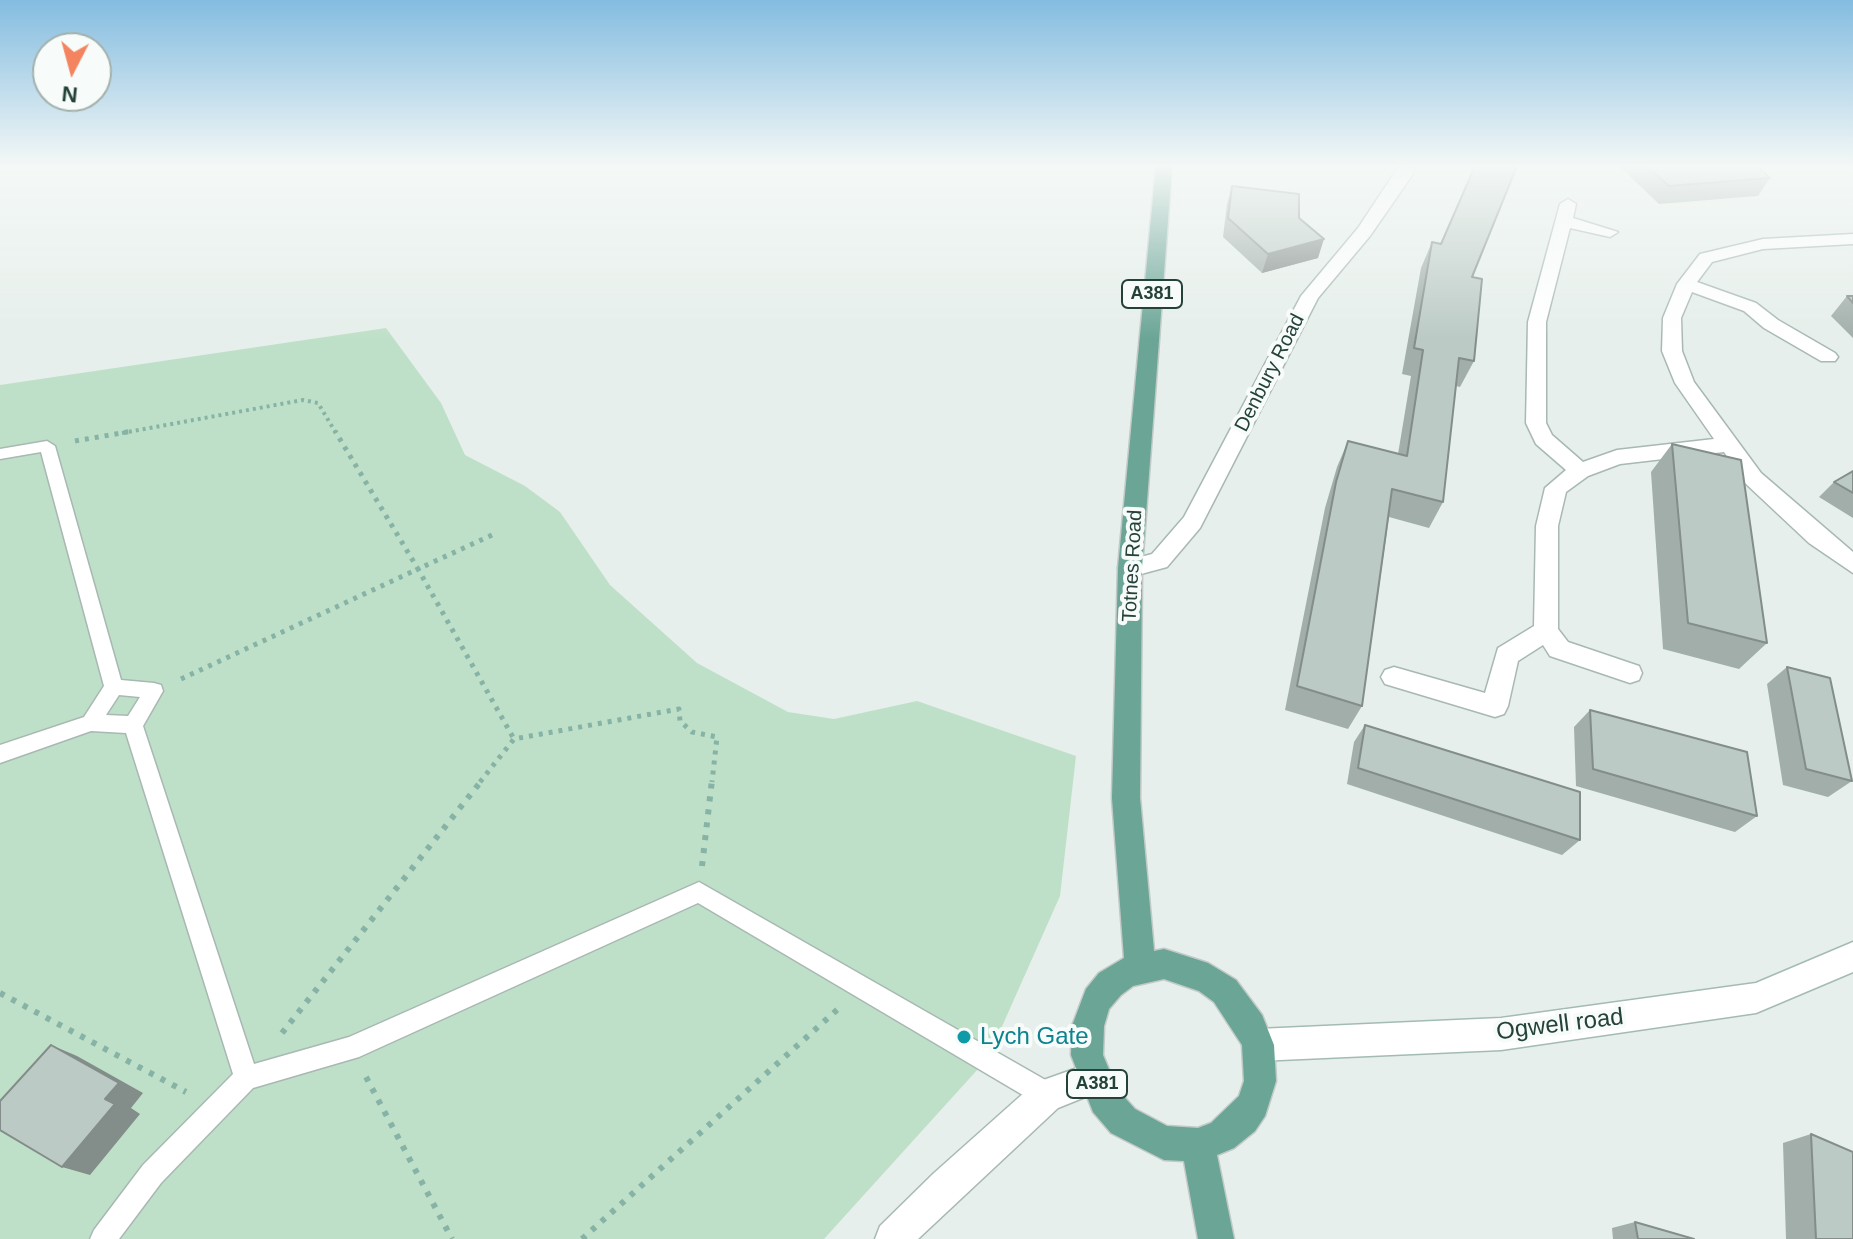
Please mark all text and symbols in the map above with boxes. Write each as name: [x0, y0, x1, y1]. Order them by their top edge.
north arrow: [32, 32, 112, 112]
text: N: [60, 81, 79, 108]
road number: A381: [1122, 280, 1182, 308]
street label: Denbury Road: [1230, 310, 1310, 436]
street label: Totnes Road: [1118, 509, 1148, 623]
street label: Ogwell road: [1495, 1003, 1625, 1047]
place label: Lych Gate: [980, 1023, 1089, 1051]
marker: Lych Gate: [955, 1028, 973, 1046]
road number: A381: [1067, 1070, 1127, 1098]

